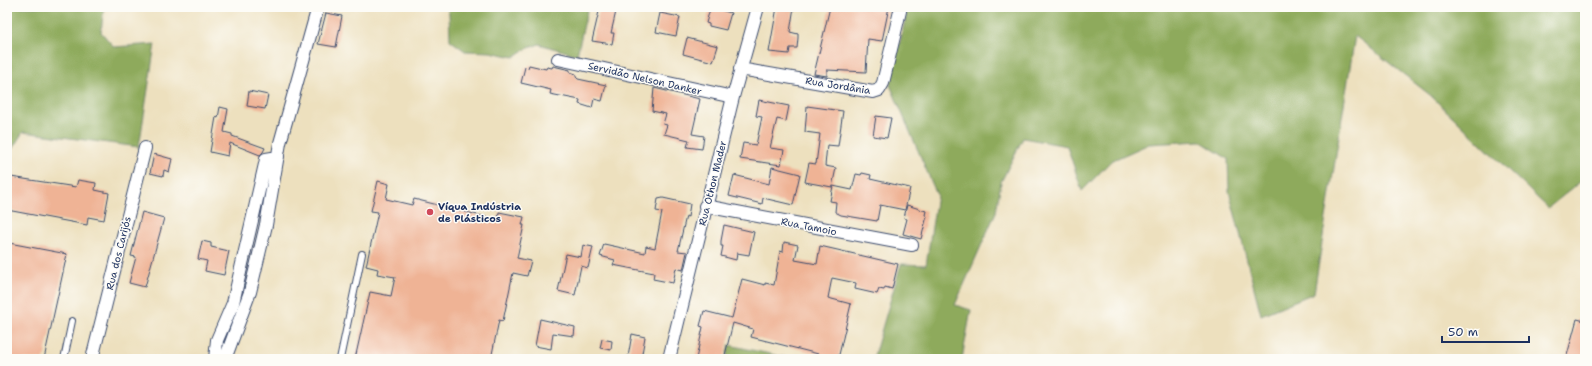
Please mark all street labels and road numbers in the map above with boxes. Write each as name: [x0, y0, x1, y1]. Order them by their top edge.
street label: Servidão Nelson Danker: [587, 59, 703, 98]
street label: Rua Jordânia: [804, 74, 872, 97]
street label: Rua Othon Mader: [696, 139, 729, 227]
street label: Rua dos Carijós: [103, 215, 134, 291]
street label: Rua Tamoio: [780, 215, 838, 238]

